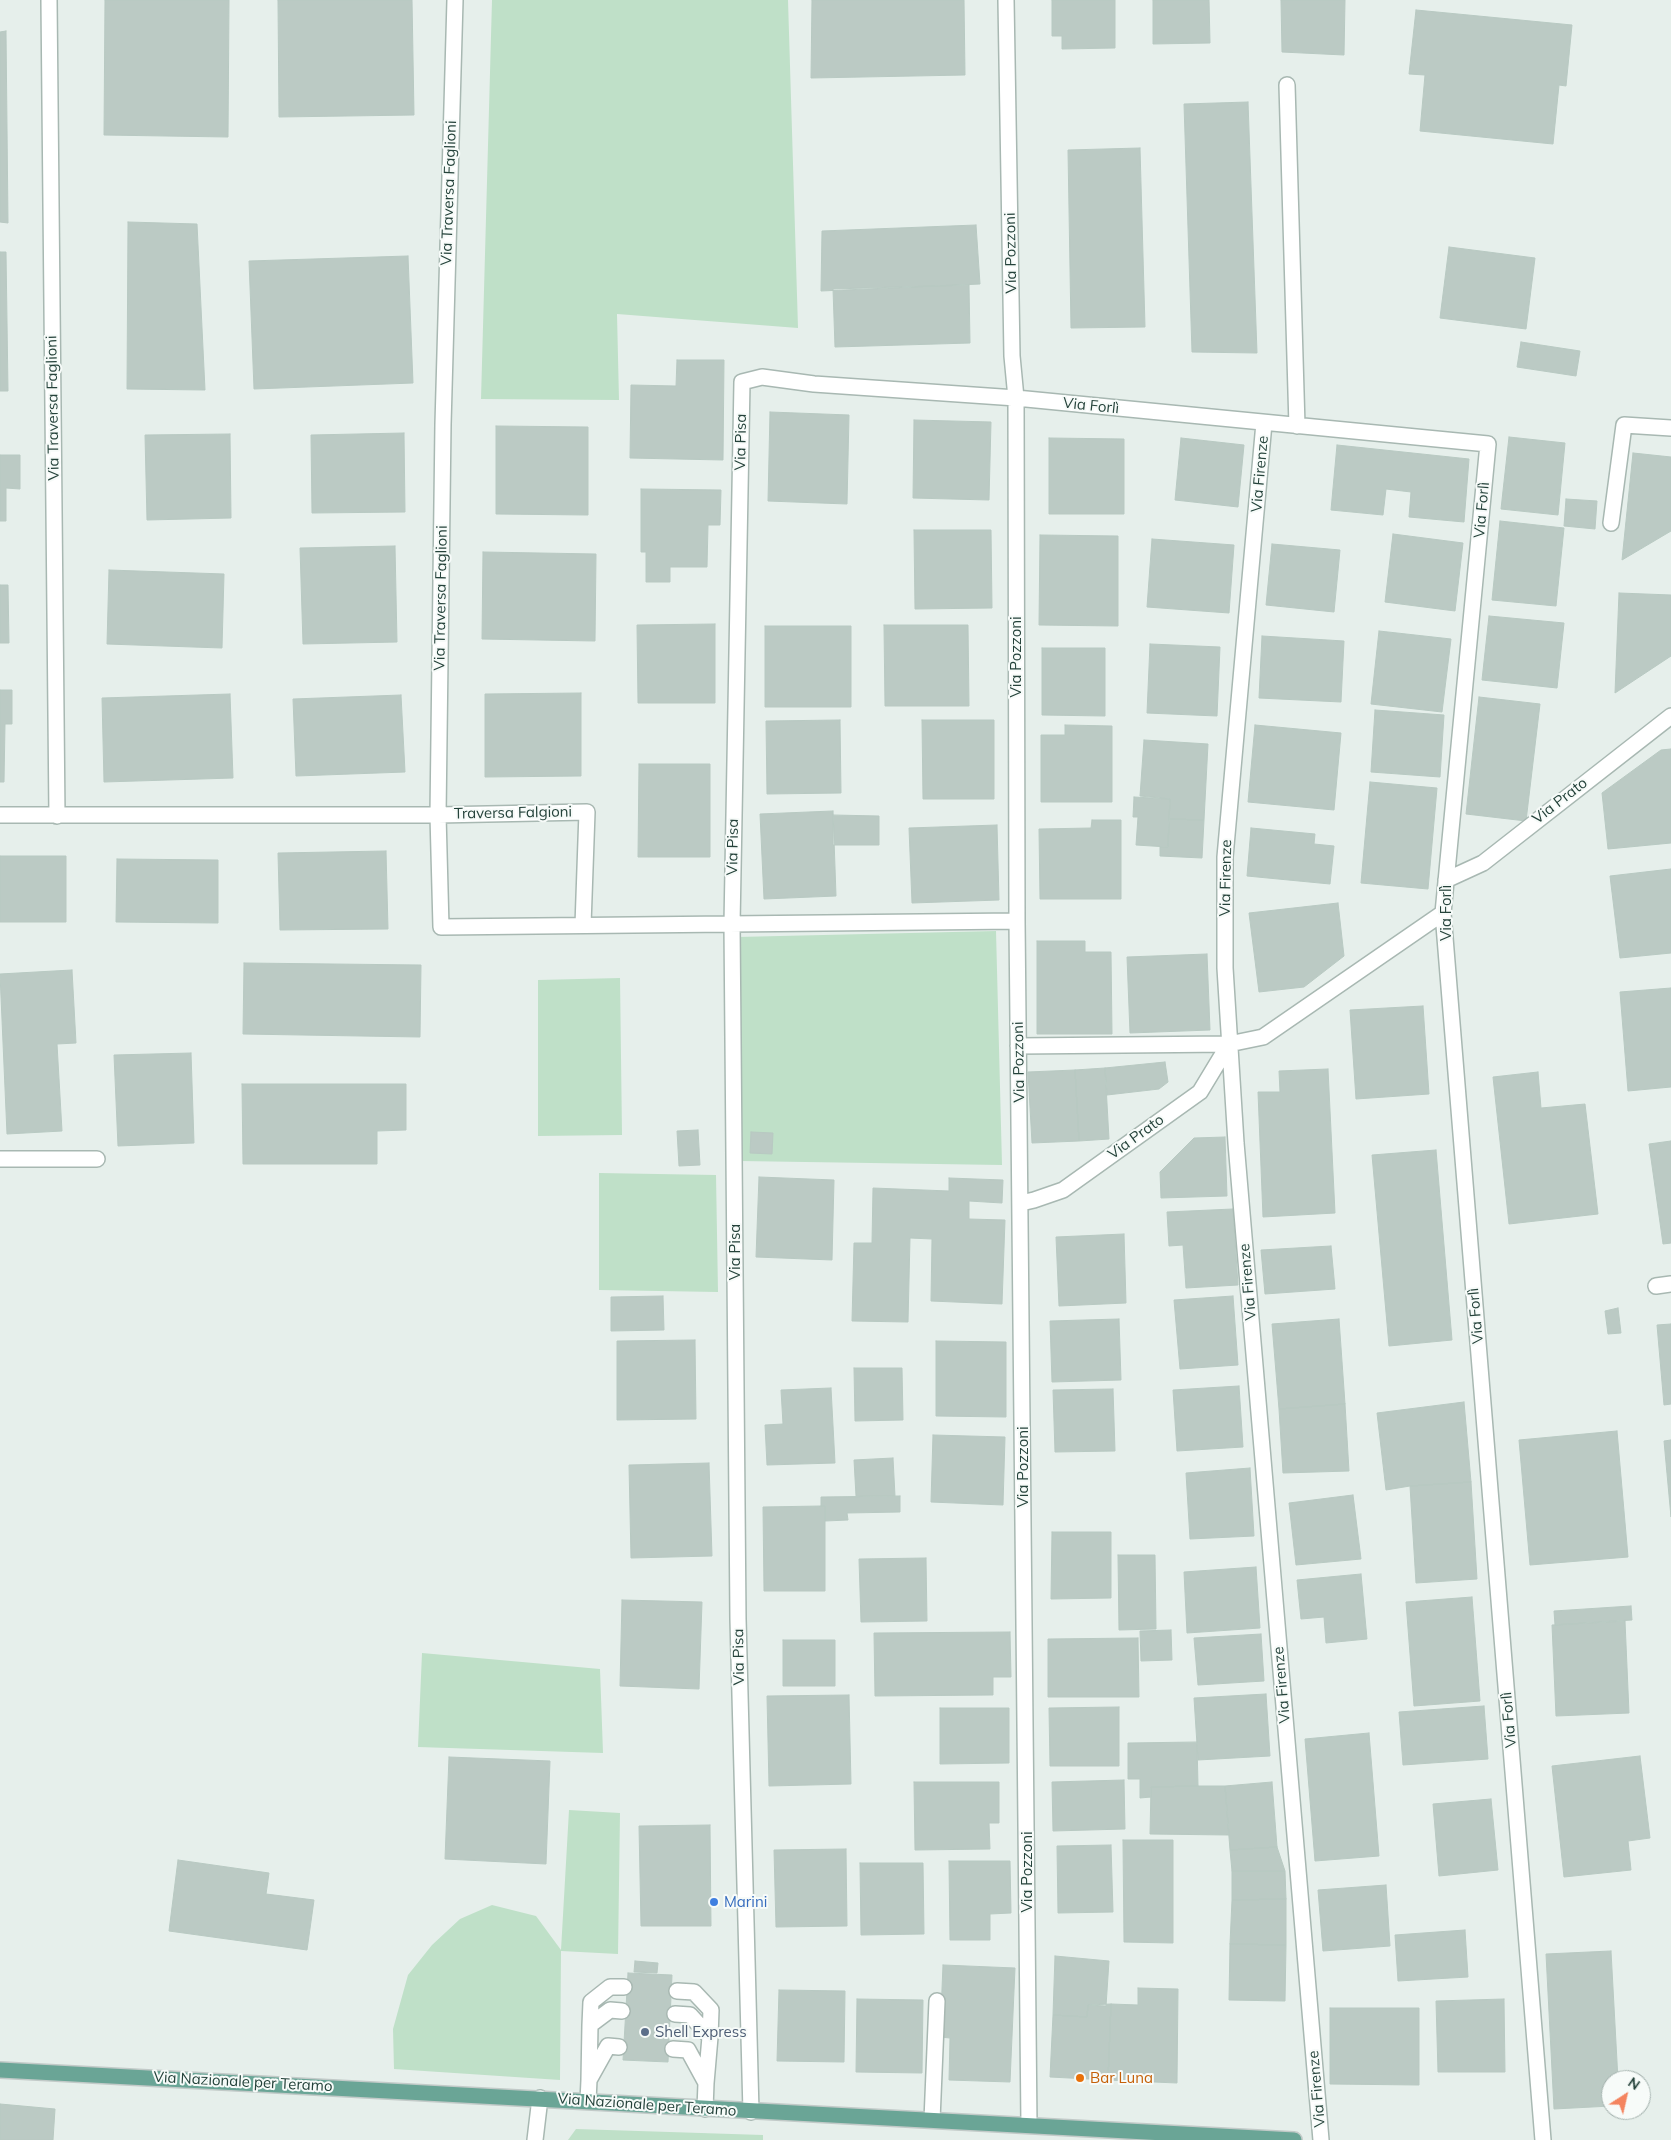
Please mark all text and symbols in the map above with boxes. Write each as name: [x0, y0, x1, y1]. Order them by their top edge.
street label: Via Traversa Faglioni: [437, 120, 461, 266]
street label: Via Pozzoni: [1001, 212, 1021, 294]
street label: Via Traversa Faglioni: [43, 335, 63, 481]
street label: Via Forlì: [1062, 394, 1120, 418]
street label: Via Pisa: [732, 413, 750, 471]
street label: Via Firenze: [1248, 435, 1272, 513]
street label: Via Forlì: [1471, 481, 1493, 539]
street label: Via Traversa Faglioni: [431, 525, 451, 671]
street label: Via Pozzoni: [1007, 616, 1025, 698]
street label: Via Prato: [1529, 774, 1591, 828]
street label: Traversa Falgioni: [454, 803, 572, 823]
street label: Via Pisa: [724, 818, 742, 876]
street label: Via Firenze: [1216, 839, 1236, 917]
street label: Via Forlì: [1437, 885, 1455, 941]
street label: Via Pozzoni: [1009, 1021, 1029, 1103]
street label: Via Prato: [1105, 1111, 1167, 1163]
street label: Via Pisa: [726, 1224, 744, 1280]
street label: Via Firenze: [1236, 1243, 1260, 1321]
street label: Via Forlì: [1465, 1287, 1487, 1345]
street label: Via Pozzoni: [1014, 1426, 1032, 1508]
street label: Via Pisa: [730, 1628, 748, 1686]
street label: Via Firenze: [1270, 1646, 1294, 1724]
street label: Via Forlì: [1498, 1691, 1520, 1749]
street label: Via Pozzoni: [1018, 1831, 1036, 1913]
place label: Marini: [724, 1893, 767, 1911]
marker: Marini: [708, 1896, 720, 1908]
place label: Shell Express: [655, 2023, 747, 2041]
marker: Shell Express: [639, 2026, 651, 2038]
street label: Via Firenze: [1305, 2050, 1329, 2128]
street label: Via Nazionale per Teramo: [153, 2068, 333, 2096]
place label: Bar Luna: [1090, 2069, 1153, 2087]
north arrow: [1601, 2070, 1651, 2120]
marker: Bar Luna: [1074, 2072, 1086, 2084]
text: N: [1625, 2073, 1644, 2094]
street label: Via Nazionale per Teramo: [557, 2090, 737, 2120]

